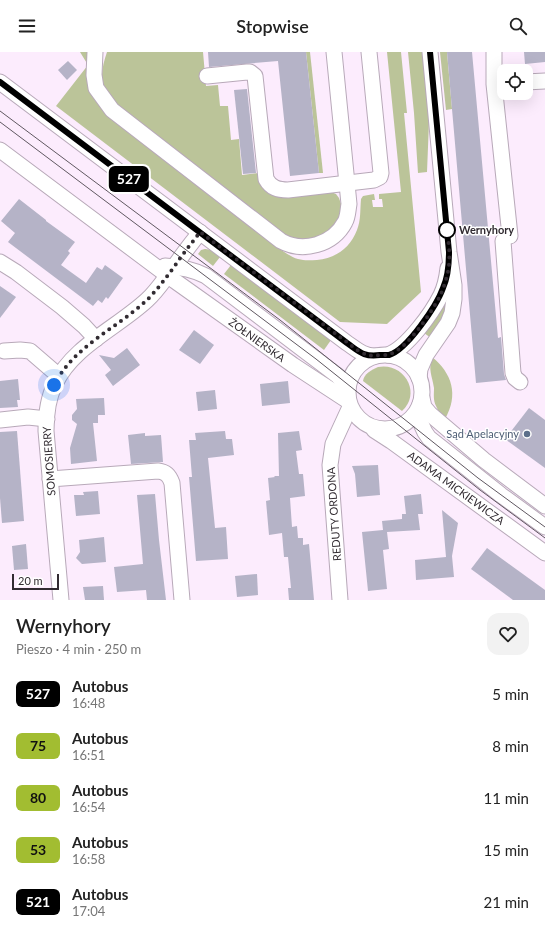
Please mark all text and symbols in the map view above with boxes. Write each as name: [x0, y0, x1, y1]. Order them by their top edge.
icon: menu: [16, 15, 38, 37]
text: Stopwise: [236, 15, 309, 37]
icon: search: [507, 15, 529, 37]
map controls: [497, 64, 533, 100]
button: locate: [497, 64, 533, 100]
line badge: 527: [106, 166, 152, 192]
text: 527: [117, 170, 141, 187]
marker: Wernyhory: [438, 221, 456, 239]
place label: Wernyhory: [459, 223, 514, 236]
street label: ŻOŁNIERSKA: [227, 315, 288, 365]
your location: [44, 375, 64, 395]
street label: SOMOSIERRY: [40, 426, 57, 496]
place label: Sąd Apelacyjny: [446, 427, 519, 440]
marker: Sąd Apelacyjny: [522, 429, 532, 439]
street label: ADAMA MICKIEWICZA: [405, 448, 508, 527]
street label: REDUTY ORDONA: [324, 466, 343, 561]
scale bar: [12, 572, 59, 591]
text: 20 m: [18, 574, 43, 587]
button: heart: [487, 613, 529, 655]
text: Wernyhory: [16, 614, 111, 637]
text: Pieszo · 4 min · 250 m: [16, 641, 141, 657]
text: Autobus: [72, 677, 128, 695]
text: 527: [26, 685, 50, 702]
text: 5 min: [492, 685, 529, 703]
text: 16:48: [72, 695, 105, 711]
text: Autobus: [72, 729, 128, 747]
text: 75: [30, 737, 46, 754]
text: 8 min: [492, 737, 529, 755]
text: 16:51: [72, 747, 105, 763]
text: Autobus: [72, 781, 128, 799]
text: 80: [30, 789, 46, 806]
text: 11 min: [483, 789, 529, 807]
text: 16:54: [72, 799, 105, 815]
text: Autobus: [72, 833, 128, 851]
text: 53: [30, 841, 46, 858]
text: 15 min: [483, 841, 529, 859]
text: 16:58: [72, 851, 105, 867]
text: Autobus: [72, 885, 128, 903]
text: 521: [26, 893, 50, 910]
text: 21 min: [483, 893, 529, 911]
text: 17:04: [72, 903, 105, 919]

